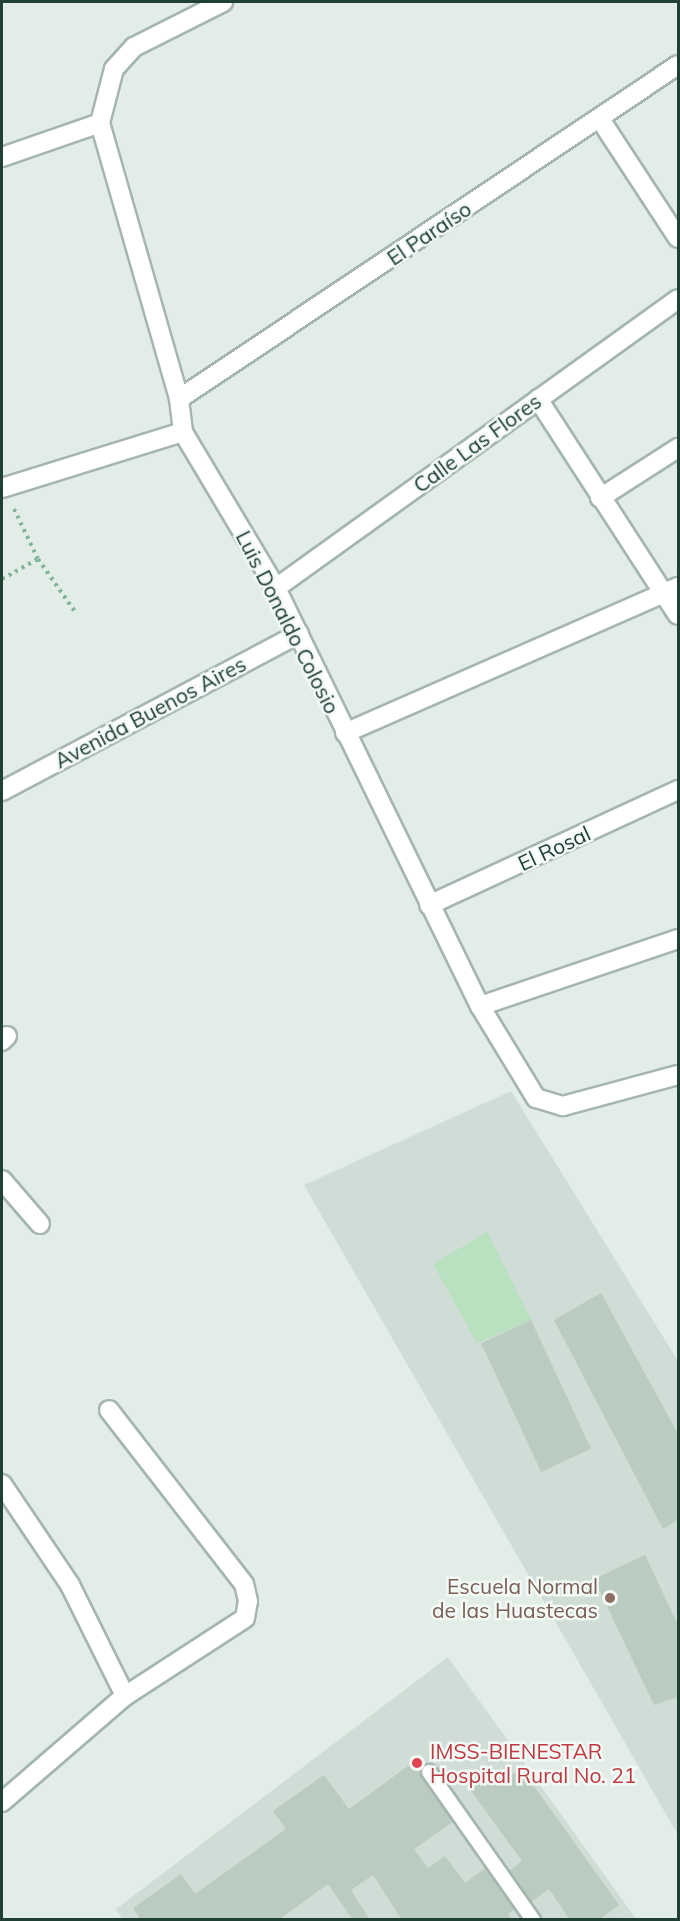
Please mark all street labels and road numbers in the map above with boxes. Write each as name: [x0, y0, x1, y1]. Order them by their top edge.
street label: El Paraíso: [382, 196, 476, 270]
street label: Calle Las Flores: [408, 388, 546, 498]
street label: Luis Donaldo Colosio: [231, 526, 345, 718]
street label: Avenida Buenos Aires: [50, 651, 250, 773]
street label: El Rosal: [514, 820, 594, 876]

